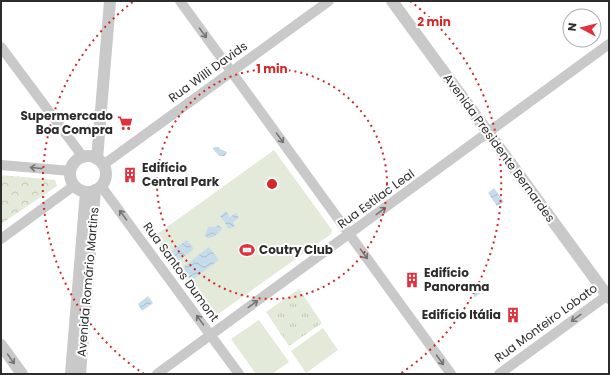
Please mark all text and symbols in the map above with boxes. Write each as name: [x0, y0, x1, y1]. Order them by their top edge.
north arrow: [562, 8, 602, 48]
text: 2 min: [417, 13, 451, 30]
text: N: [564, 22, 581, 32]
one-way arrow: [199, 27, 207, 38]
street label: Rua Willi Davids: [165, 37, 251, 106]
text: 1 min: [256, 60, 288, 77]
street label: Avenida Presidente Bernardes: [440, 70, 559, 226]
place label: Supermercado Boa Compra: [20, 107, 113, 138]
supermarket icon: Supermercado Boa Compra: [116, 114, 134, 132]
one-way arrow: [276, 132, 284, 143]
place label: Edifício Central Park: [142, 159, 220, 190]
one-way arrow: [30, 165, 43, 172]
street label: Rua Estilac Leal: [334, 165, 418, 232]
building icon: Edifício Central Park: [121, 166, 139, 184]
centre of rings: [265, 177, 279, 191]
street label: Avenida Romário Martins: [72, 206, 103, 358]
one-way arrow: [375, 207, 386, 215]
one-way arrow: [119, 210, 127, 221]
street label: Rua Santos Dumont: [140, 219, 223, 325]
sports icon: Coutry Club: [238, 241, 256, 259]
place label: Coutry Club: [259, 241, 333, 258]
one-way arrow: [360, 249, 368, 260]
place label: Edifício Panorama: [424, 264, 490, 295]
building icon: Edifício Panorama: [403, 271, 421, 289]
street label: Rua Monteiro Lobato: [491, 279, 601, 366]
one-way arrow: [248, 300, 259, 308]
place label: Edifício Itália: [422, 306, 501, 323]
building icon: Edifício Itália: [504, 306, 522, 324]
one-way arrow: [570, 314, 581, 322]
one-way arrow: [195, 315, 204, 326]
one-way arrow: [7, 354, 16, 365]
one-way arrow: [436, 354, 444, 365]

